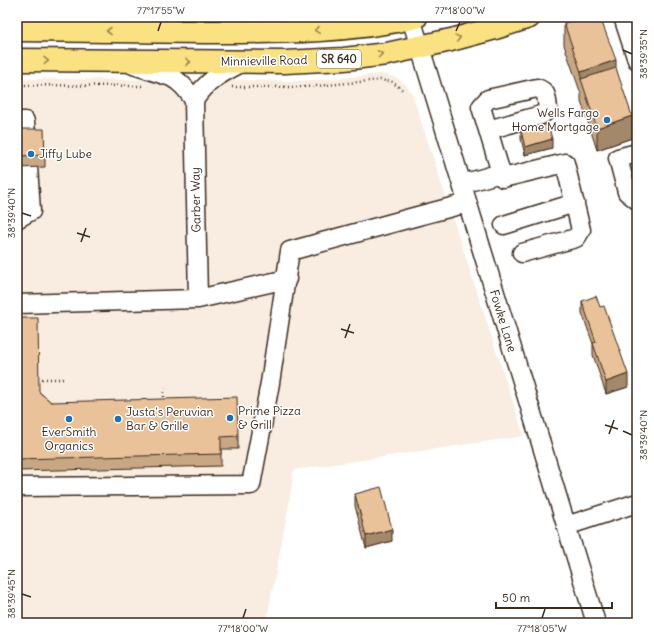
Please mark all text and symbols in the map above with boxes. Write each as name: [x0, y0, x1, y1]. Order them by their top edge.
text: 77°17'55"W: [137, 4, 185, 17]
text: 77°18'00"W: [435, 4, 485, 17]
one-way arrow: [314, 26, 320, 35]
one-way arrow: [106, 27, 112, 35]
text: 38°39'35"N: [637, 29, 650, 79]
one-way arrow: [454, 34, 461, 43]
road number: SR 640: [317, 50, 361, 68]
one-way arrow: [377, 50, 383, 59]
street label: Minnieville Road: [220, 52, 308, 69]
one-way arrow: [43, 57, 49, 65]
one-way arrow: [185, 58, 191, 66]
place label: Wells Fargo Home Mortgage: [512, 105, 599, 134]
marker: Wells Fargo Home Mortgage: [602, 115, 612, 125]
place label: Jiffy Lube: [39, 146, 92, 161]
marker: Jiffy Lube: [26, 149, 36, 159]
street label: Garber Way: [187, 167, 204, 233]
text: 38°39'40"N: [5, 188, 18, 238]
street label: Fowke Lane: [487, 288, 520, 354]
place label: Prime Pizza & Grill: [238, 403, 301, 432]
place label: Justa's Peruvian Bar & Grille: [126, 404, 214, 433]
text: 38°39'40"N: [637, 410, 650, 460]
marker: Prime Pizza & Grill: [225, 413, 235, 423]
marker: EverSmith Organics: [64, 414, 74, 424]
marker: Justa's Peruvian Bar & Grille: [113, 414, 123, 424]
place label: EverSmith Organics: [42, 424, 96, 453]
text: 38°39'45"N: [5, 569, 18, 619]
scale bar: [496, 584, 612, 610]
text: 50 m: [502, 590, 531, 605]
text: 77°18'00"W: [218, 622, 268, 635]
text: 77°18'05"W: [517, 622, 567, 635]

